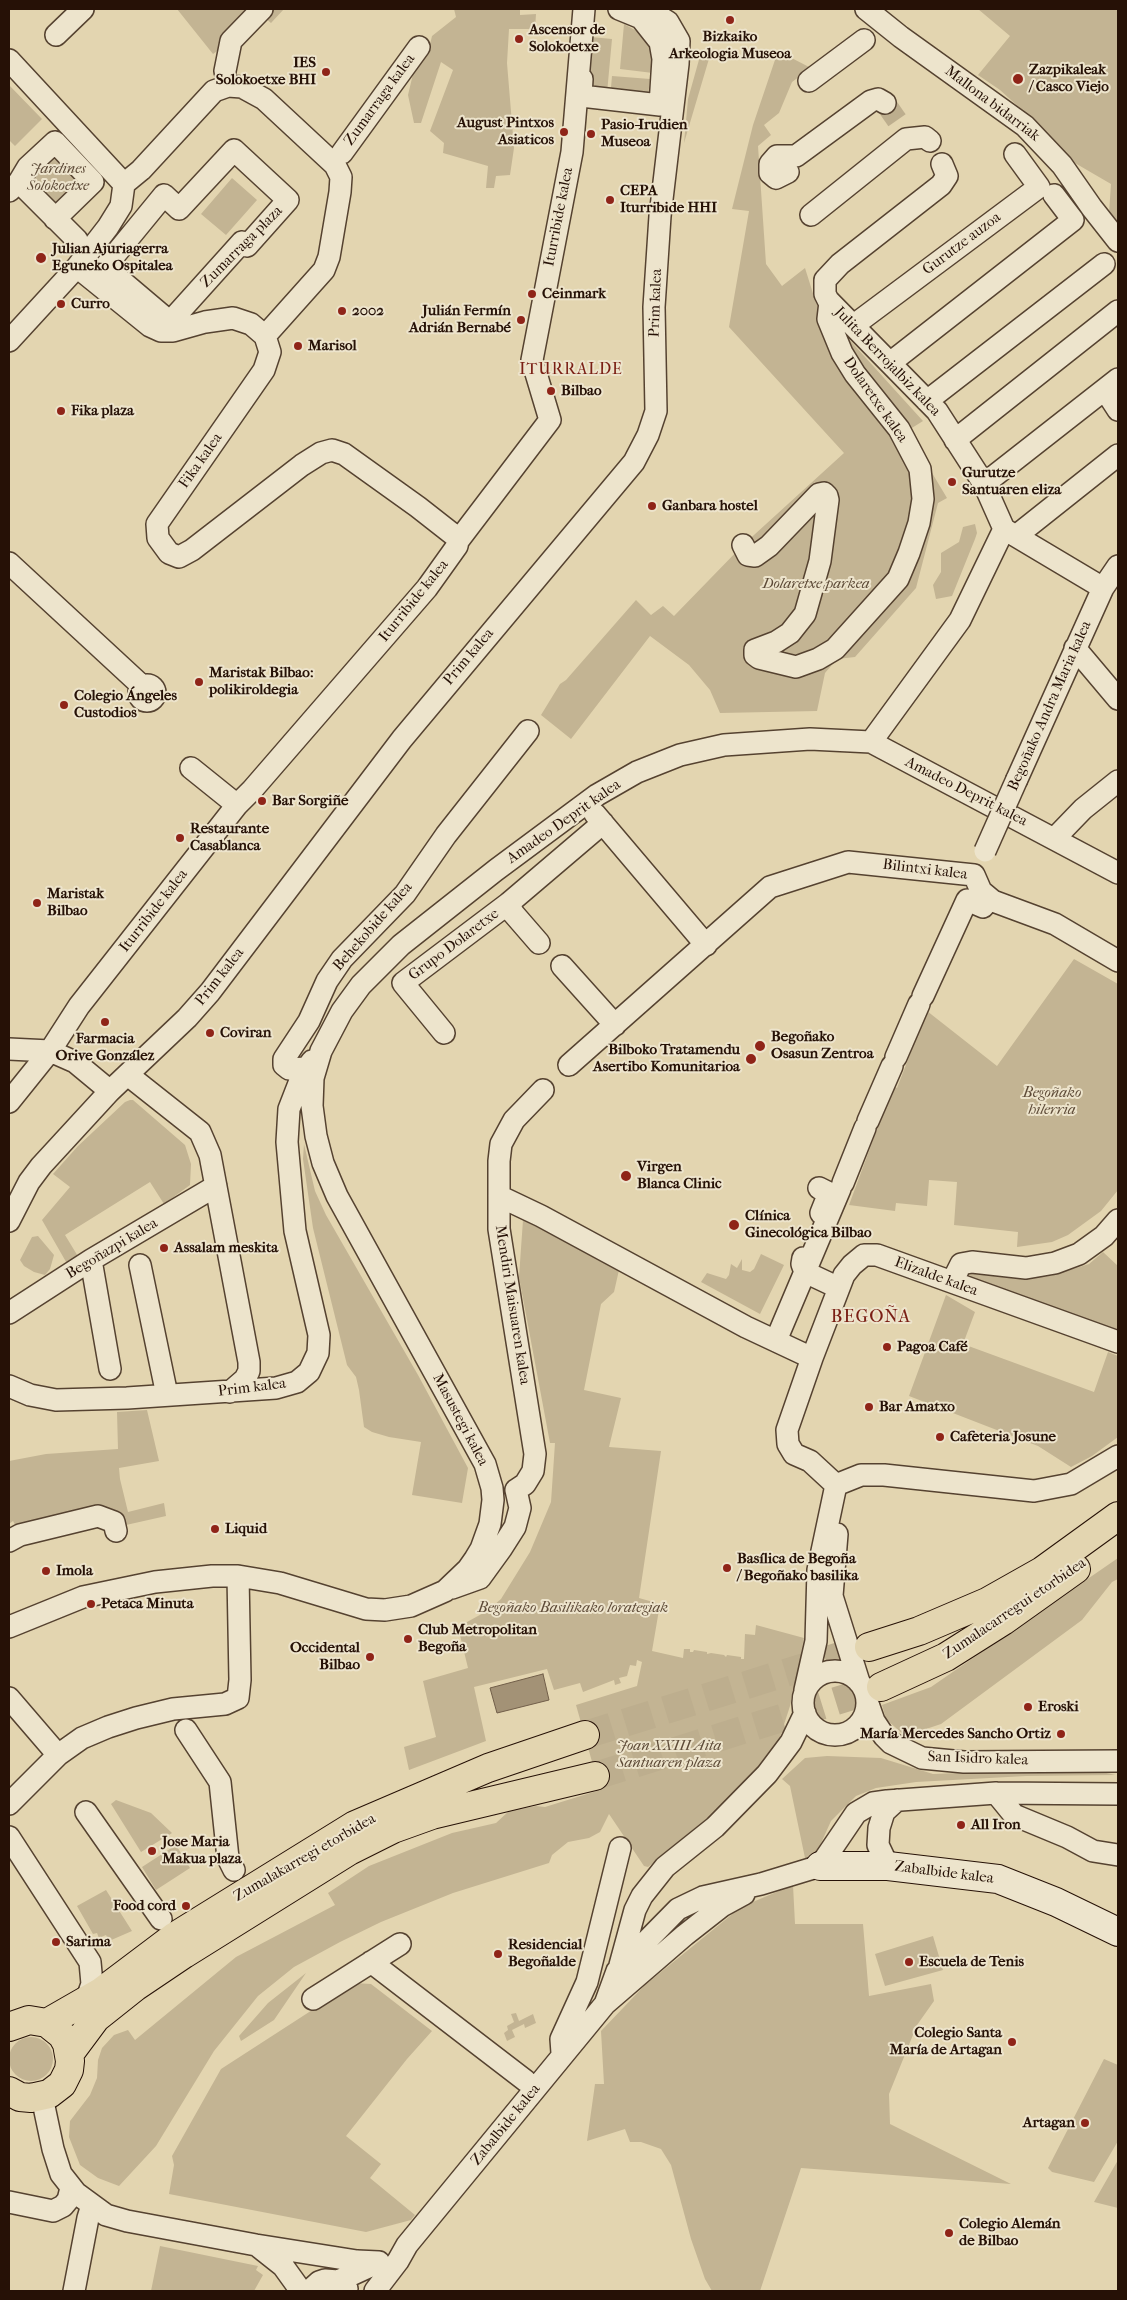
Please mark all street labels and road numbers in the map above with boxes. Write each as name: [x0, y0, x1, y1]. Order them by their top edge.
street label: Zumarraga kalea: [341, 51, 419, 149]
street label: Mallona bidarriak: [941, 62, 1043, 146]
street label: Iturribide kalea: [541, 166, 577, 268]
street label: Zumarraga plaza: [197, 202, 287, 292]
street label: Gurutze auzoa: [919, 209, 1005, 279]
street label: Prim kalea: [646, 268, 666, 338]
street label: Julita Berrojalbiz kalea: [830, 304, 944, 420]
street label: Dolaretxe kalea: [839, 354, 911, 446]
street label: Fika kalea: [175, 430, 227, 492]
street label: Iturribide kalea: [375, 556, 453, 646]
street label: Begoñako Andra Maria kalea: [1004, 618, 1096, 794]
street label: Prim kalea: [440, 625, 498, 689]
street label: Amadeo Deprit kalea: [902, 753, 1030, 831]
street label: Amadeo Deprit kalea: [504, 776, 624, 868]
street label: Bilintxi kalea: [882, 856, 968, 884]
street label: Iturribide kalea: [116, 866, 192, 956]
street label: Behekobide kalea: [330, 879, 416, 975]
street label: Grupo Dolaretxe: [405, 905, 503, 985]
street label: Prim kalea: [192, 944, 248, 1010]
street label: Begoñazpi kalea: [63, 1215, 161, 1283]
street label: Mendiri Maisuaren kalea: [491, 1224, 533, 1386]
street label: Elizalde kalea: [892, 1254, 980, 1300]
street label: Masustegi kalea: [428, 1371, 492, 1469]
street label: Prim kalea: [217, 1375, 287, 1401]
street label: Zumalacarregui etorbidea: [940, 1554, 1090, 1664]
street label: San Isidro kalea: [927, 1748, 1029, 1770]
street label: Zumalakarregi etorbidea: [231, 1810, 379, 1906]
street label: Zabalbide kalea: [893, 1858, 995, 1888]
street label: Zabalbide kalea: [468, 2081, 544, 2169]

